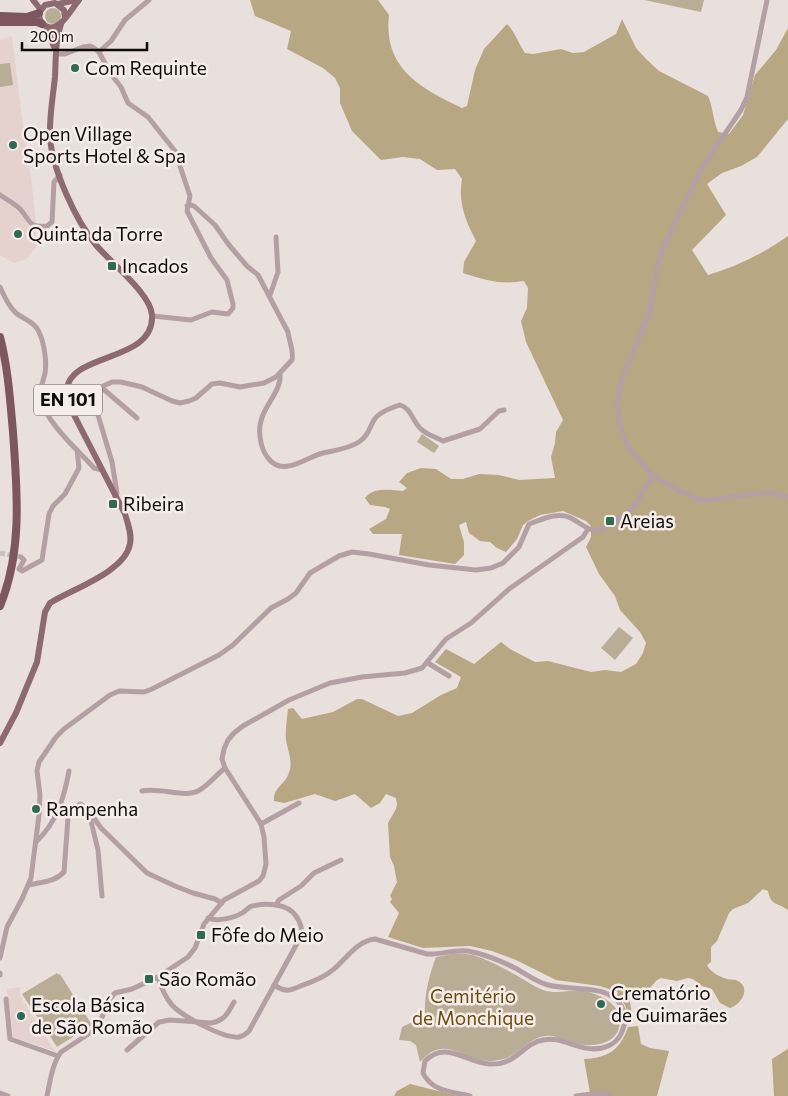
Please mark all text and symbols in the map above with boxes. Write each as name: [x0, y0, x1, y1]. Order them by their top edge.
scale bar: [22, 20, 148, 52]
text: 200 m: [30, 27, 74, 45]
place label: Com Requinte: [85, 56, 207, 79]
marker: Com Requinte: [69, 62, 81, 74]
place label: Open Village Sports Hotel & Spa: [23, 122, 186, 167]
marker: Open Village Sports Hotel & Spa: [7, 139, 19, 151]
place label: Quinta da Torre: [28, 222, 163, 245]
marker: Quinta da Torre: [12, 228, 24, 240]
place label: Incados: [122, 254, 188, 277]
marker: Incados: [106, 260, 118, 272]
road number: EN 101: [34, 384, 102, 416]
place label: Ribeira: [123, 492, 184, 515]
marker: Ribeira: [107, 498, 119, 510]
place label: Areias: [620, 509, 674, 532]
marker: Areias: [604, 515, 616, 527]
place label: Rampenha: [46, 797, 138, 820]
marker: Rampenha: [30, 803, 42, 815]
place label: Fôfe do Meio: [211, 923, 324, 946]
marker: Fôfe do Meio: [195, 929, 207, 941]
place label: São Romão: [159, 967, 256, 990]
marker: São Romão: [143, 973, 155, 985]
place label: Crematório de Guimarães: [611, 981, 728, 1026]
park label: Cemitério de Monchique: [412, 984, 534, 1029]
place label: Escola Básica de São Romão: [31, 993, 153, 1038]
marker: Crematório de Guimarães: [595, 998, 607, 1010]
marker: Escola Básica de São Romão: [15, 1010, 27, 1022]

